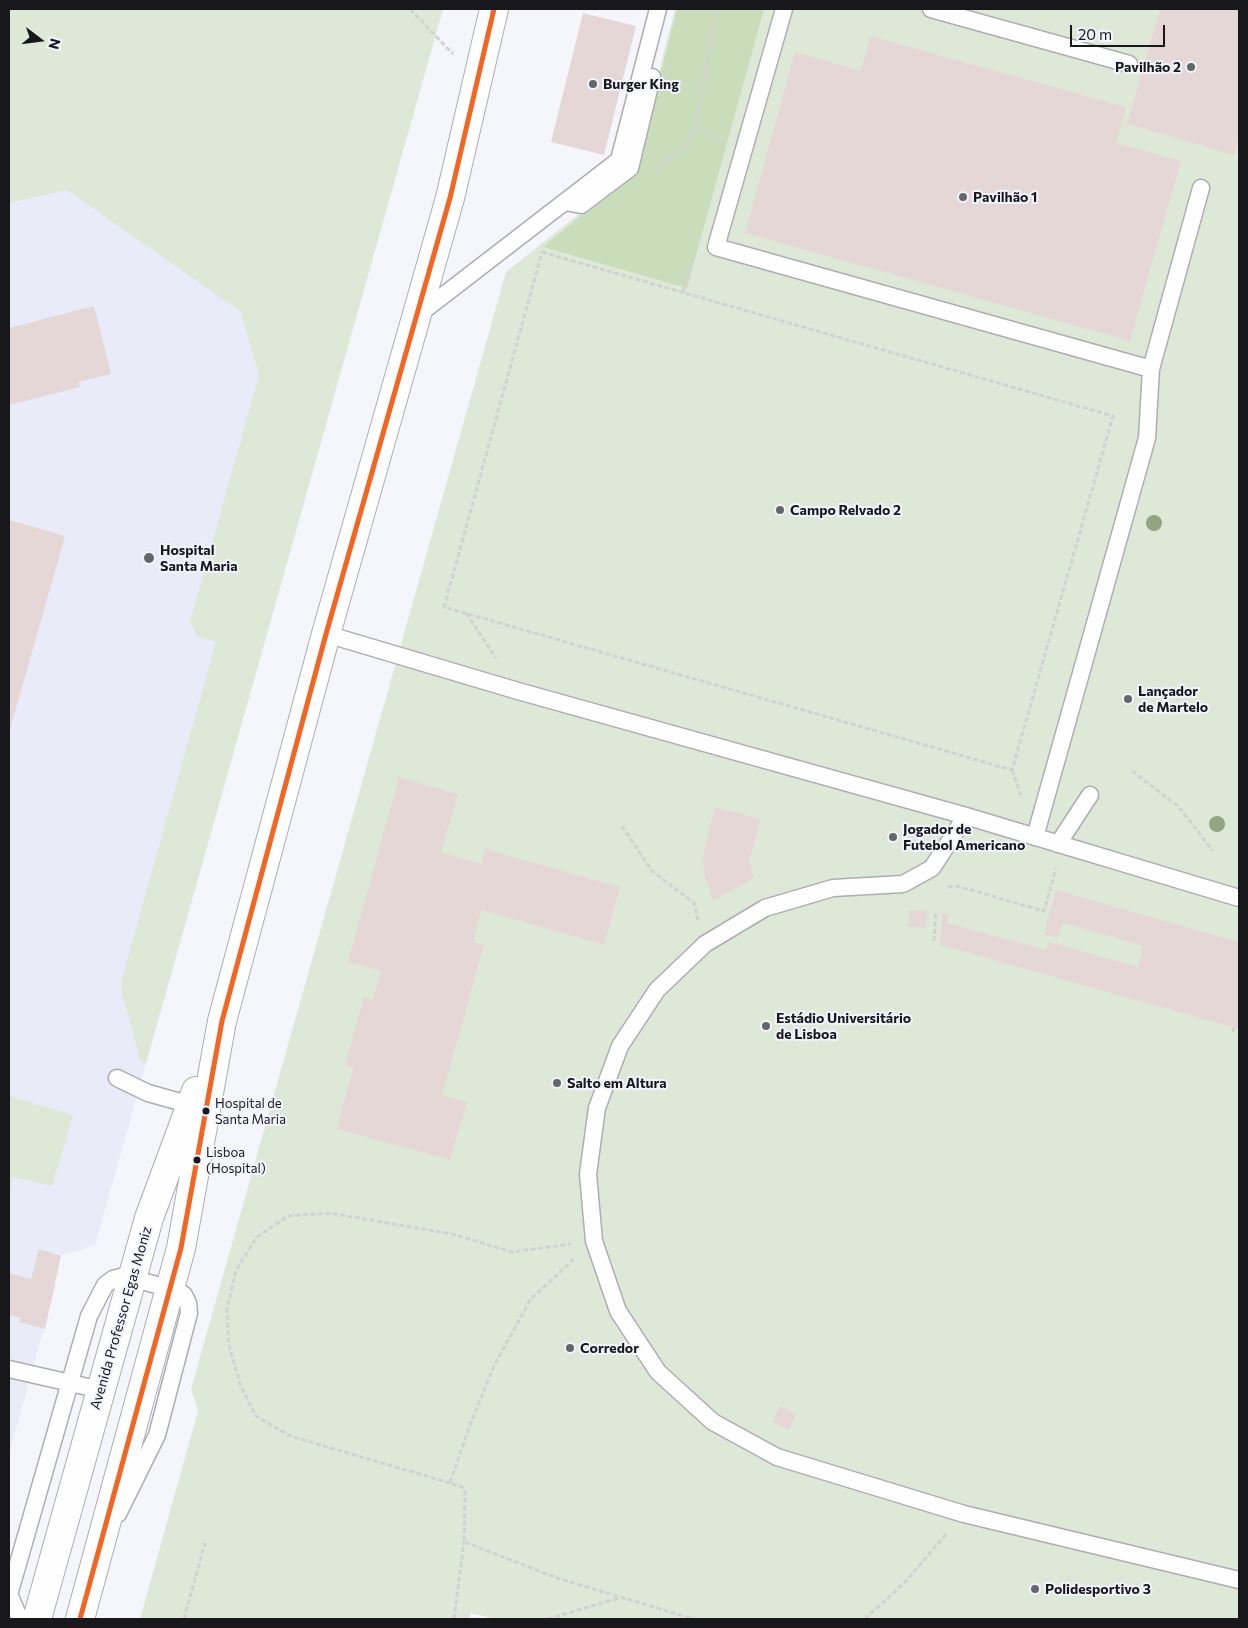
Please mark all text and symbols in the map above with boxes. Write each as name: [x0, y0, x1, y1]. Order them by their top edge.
north arrow: [15, 15, 65, 65]
scale bar: [1073, 15, 1168, 47]
text: 20 m: [1078, 25, 1112, 43]
text: N: [45, 37, 65, 51]
place label: Pavilhão 2: [1115, 59, 1181, 75]
marker: Pavilhão 2: [1185, 61, 1197, 73]
place label: Burger King: [603, 76, 679, 92]
marker: Burger King: [587, 78, 599, 90]
place label: Pavilhão 1: [973, 189, 1037, 205]
marker: Pavilhão 1: [957, 191, 969, 203]
place label: Campo Relvado 2: [790, 502, 901, 518]
marker: Campo Relvado 2: [774, 504, 786, 516]
place label: Hospital Santa Maria: [160, 542, 238, 574]
marker: Hospital Santa Maria: [142, 551, 156, 565]
place label: Lançador de Martelo: [1138, 683, 1208, 716]
marker: Lançador de Martelo: [1122, 693, 1134, 705]
place label: Jogador de Futebol Americano: [903, 821, 1025, 854]
marker: Jogador de Futebol Americano: [887, 831, 899, 843]
place label: Estádio Universitário de Lisboa: [776, 1010, 911, 1042]
marker: Estádio Universitário de Lisboa: [760, 1020, 772, 1032]
place label: Salto em Altura: [567, 1075, 667, 1091]
marker: Salto em Altura: [551, 1077, 563, 1089]
place label: Hospital de Santa Maria: [215, 1096, 286, 1127]
marker: Hospital de Santa Maria: [201, 1106, 211, 1116]
place label: Lisboa (Hospital): [206, 1145, 266, 1176]
marker: Lisboa (Hospital): [192, 1155, 202, 1165]
street label: Avenida Professor Egas Moniz: [87, 1224, 155, 1412]
place label: Corredor: [580, 1340, 639, 1356]
marker: Corredor: [564, 1342, 576, 1354]
place label: Polidesportivo 3: [1045, 1581, 1151, 1597]
marker: Polidesportivo 3: [1029, 1583, 1041, 1595]

